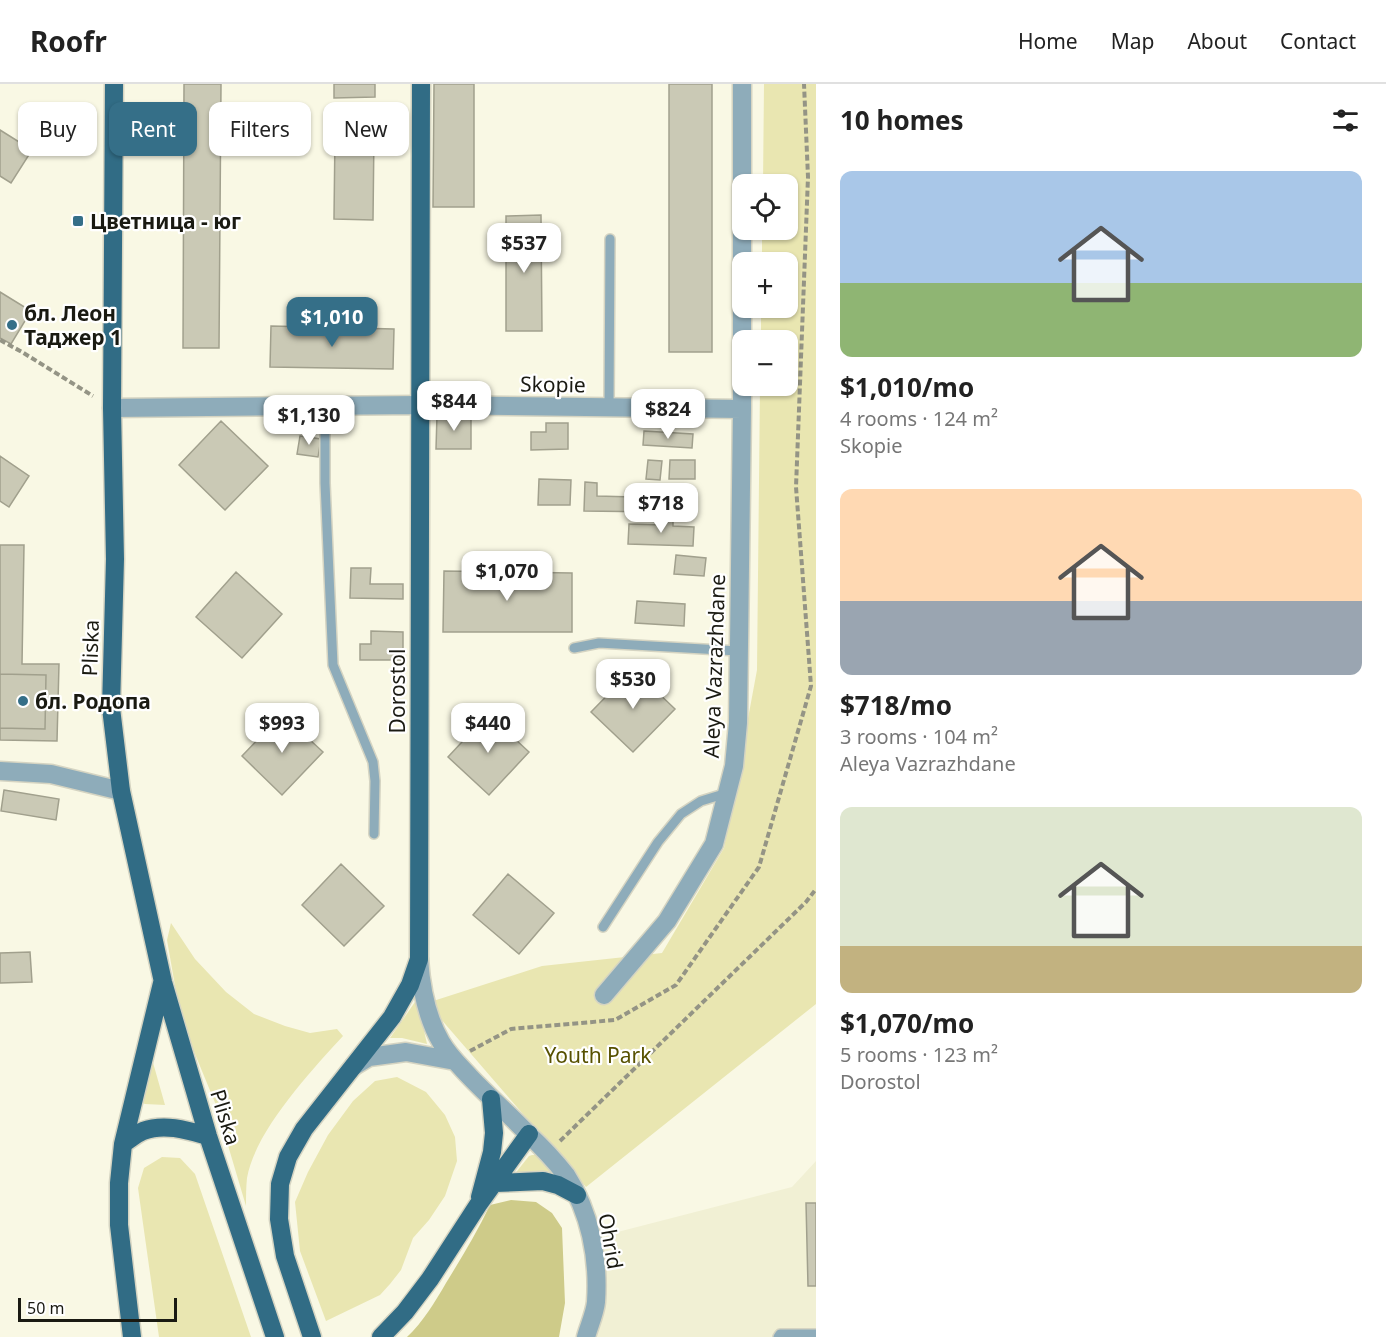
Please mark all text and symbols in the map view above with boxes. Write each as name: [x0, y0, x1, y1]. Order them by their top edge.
text: Roofr: [30, 22, 107, 60]
text: Home: [1018, 27, 1078, 55]
text: Map: [1111, 27, 1154, 55]
text: About: [1187, 27, 1247, 55]
text: Contact: [1280, 27, 1356, 55]
chip: Buy: [18, 102, 97, 156]
chip: Rent: [109, 102, 197, 156]
chip: Filters: [209, 102, 311, 156]
chip: New: [323, 102, 409, 156]
text: 10 homes: [840, 102, 964, 138]
icon: filters: [1329, 104, 1362, 137]
map controls: [732, 174, 798, 396]
button: locate: [732, 174, 798, 240]
place label: Цветница - юг: [90, 207, 241, 235]
icon: home: [1047, 210, 1155, 318]
marker: Цветница - юг: [71, 214, 85, 228]
pin: $537: [488, 223, 560, 274]
text: $537: [501, 229, 547, 256]
button: +: [732, 252, 798, 318]
pin: $1,010: [283, 297, 381, 348]
place label: бл. Леон Таджер 1: [24, 299, 122, 351]
text: $1,010: [301, 303, 363, 330]
marker: бл. Леон Таджер 1: [5, 318, 19, 332]
button: −: [732, 330, 798, 396]
street label: Skopie: [520, 369, 586, 399]
text: $1,010/mo: [840, 369, 974, 405]
pin: $844: [418, 381, 490, 432]
text: $844: [431, 387, 477, 414]
pin: $824: [632, 389, 704, 440]
pin: $1,130: [260, 395, 358, 446]
text: $824: [645, 395, 691, 422]
text: $1,130: [278, 401, 340, 428]
text: 4 rooms · 124 m²: [840, 405, 998, 432]
text: Skopie: [840, 432, 903, 459]
pin: $718: [625, 483, 697, 534]
text: $718: [638, 489, 684, 516]
icon: home: [1047, 528, 1155, 636]
pin: $1,070: [458, 551, 556, 602]
text: $1,070: [476, 557, 538, 584]
street label: Aleya Vazrazhdane: [697, 573, 731, 759]
street label: Pliska: [75, 619, 105, 677]
street label: Dorostol: [383, 649, 411, 733]
pin: $530: [597, 659, 669, 710]
text: $530: [610, 665, 656, 692]
place label: бл. Родопа: [35, 687, 151, 715]
text: $718/mo: [840, 687, 952, 723]
marker: бл. Родопа: [16, 694, 30, 708]
pin: $993: [246, 703, 318, 754]
pin: $440: [452, 703, 524, 754]
text: $993: [259, 709, 305, 736]
text: $440: [465, 709, 511, 736]
text: 3 rooms · 104 m²: [840, 723, 998, 750]
text: Aleya Vazrazhdane: [840, 750, 1016, 777]
icon: home: [1047, 846, 1155, 954]
text: $1,070/mo: [840, 1005, 974, 1041]
park label: Youth Park: [545, 1041, 652, 1069]
text: 5 rooms · 123 m²: [840, 1041, 998, 1068]
text: Dorostol: [840, 1068, 921, 1095]
street label: Pliska: [204, 1086, 248, 1148]
street label: Ohrid: [592, 1211, 630, 1271]
scale bar: [18, 1295, 177, 1322]
text: 50 m: [27, 1297, 64, 1319]

